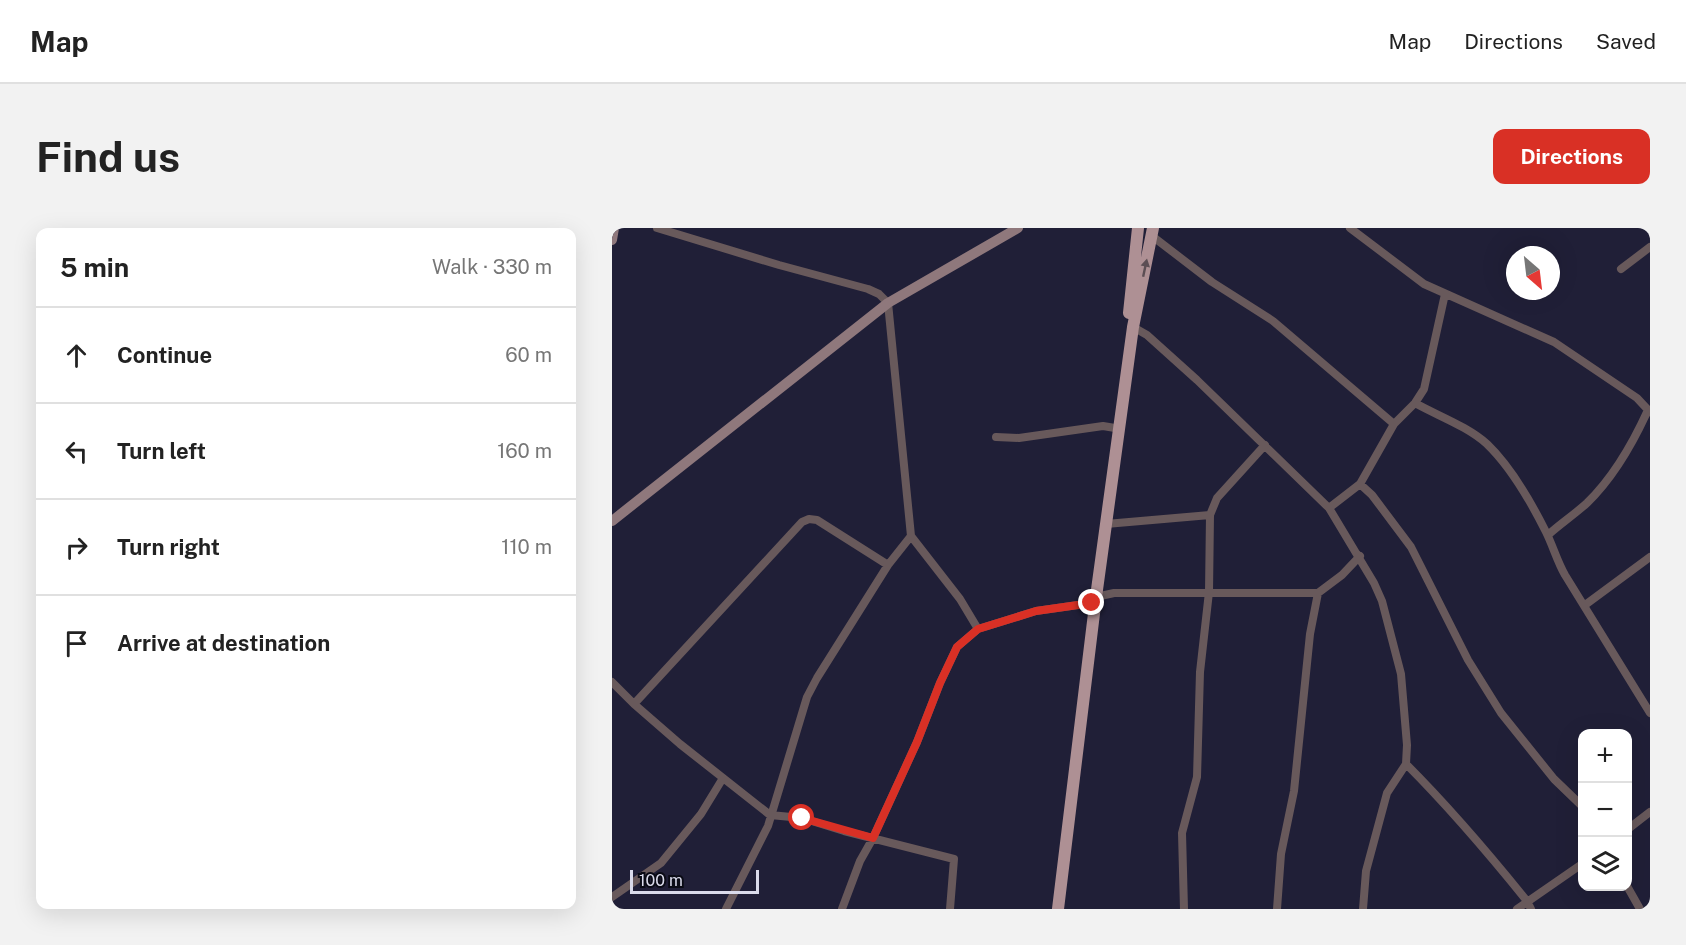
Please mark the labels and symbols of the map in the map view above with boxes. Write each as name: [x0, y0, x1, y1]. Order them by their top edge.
north arrow: [1506, 246, 1560, 300]
one-way arrow: [1141, 259, 1150, 278]
route end: [1078, 589, 1104, 615]
route start: [788, 804, 814, 830]
scale bar: [630, 867, 759, 894]

